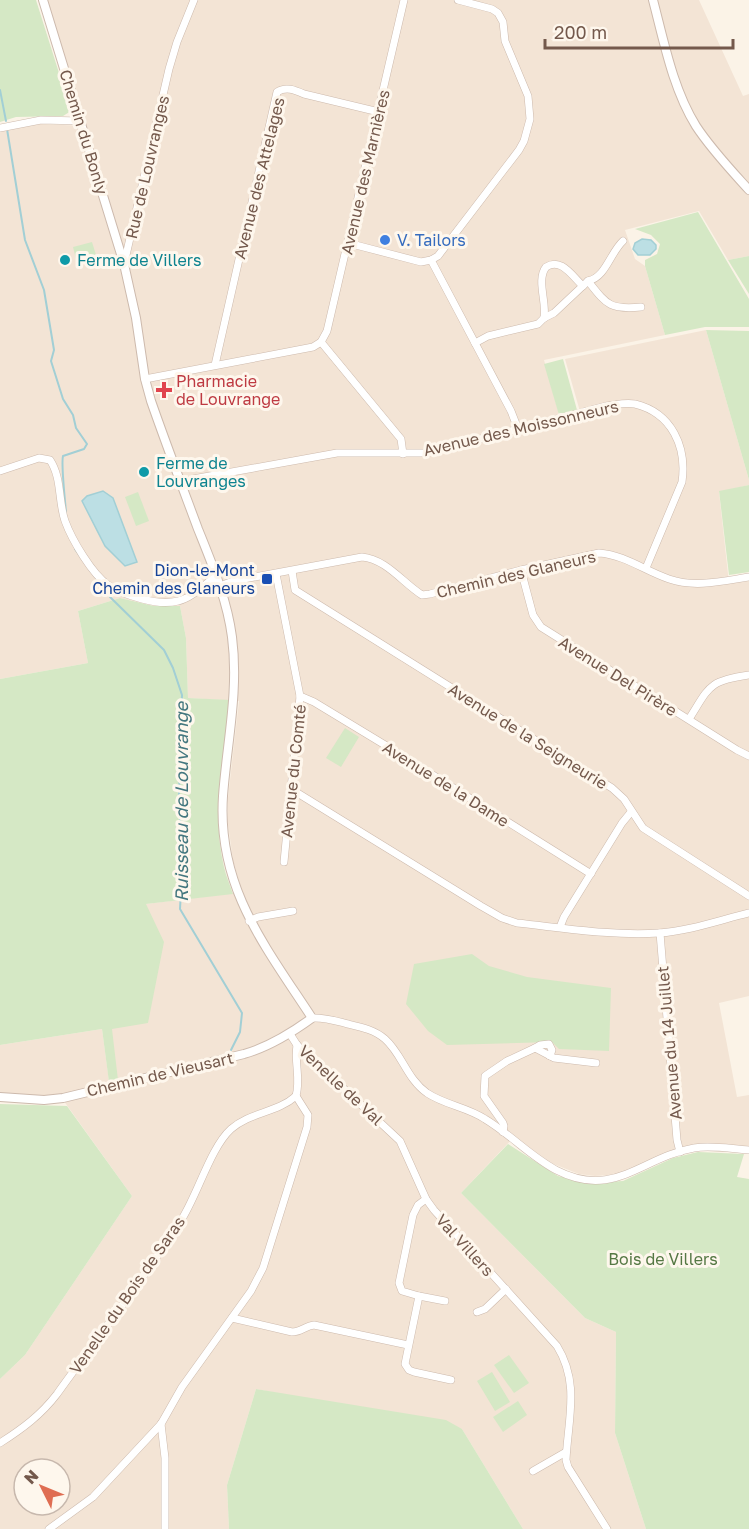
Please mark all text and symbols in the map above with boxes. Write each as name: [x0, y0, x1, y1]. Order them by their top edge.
scale bar: [545, 12, 732, 50]
text: 200 m: [554, 21, 607, 43]
street label: Chemin du Bonly: [55, 67, 113, 197]
street label: Avenue des Marnières: [336, 88, 394, 256]
street label: Rue de Louvranges: [121, 93, 173, 241]
street label: Avenue des Attelages: [229, 95, 289, 261]
place label: V. Tailors: [397, 230, 466, 250]
marker: V. Tailors: [378, 233, 392, 247]
place label: Ferme de Villers: [77, 250, 202, 270]
marker: Ferme de Villers: [58, 253, 72, 267]
place label: Pharmacie de Louvrange: [176, 371, 280, 409]
marker: Pharmacie de Louvrange: [157, 383, 171, 397]
street label: Avenue des Moissonneurs: [421, 396, 621, 460]
place label: Ferme de Louvranges: [156, 453, 246, 491]
marker: Ferme de Louvranges: [137, 465, 151, 479]
street label: Chemin des Glaneurs: [434, 546, 598, 602]
place label: Dion-le-Mont Chemin des Glaneurs: [92, 560, 255, 598]
marker: Dion-le-Mont Chemin des Glaneurs: [260, 572, 274, 586]
street label: Avenue Del Pirère: [555, 632, 681, 720]
street label: Avenue de la Seigneurie: [445, 679, 611, 793]
water label: Ruisseau de Louvrange: [170, 700, 192, 902]
street label: Avenue du Comté: [276, 703, 310, 839]
street label: Avenue de la Dame: [379, 737, 513, 831]
street label: Avenue du 14 Juillet: [652, 965, 686, 1121]
street label: Venelle de Val: [294, 1041, 388, 1129]
street label: Chemin de Vieusart: [85, 1047, 235, 1101]
street label: Val Villers: [432, 1210, 498, 1280]
street label: Venelle du Bois de Saras: [65, 1212, 189, 1378]
park label: Bois de Villers: [608, 1249, 718, 1269]
north arrow: [12, 1457, 72, 1517]
text: N: [20, 1465, 42, 1488]

